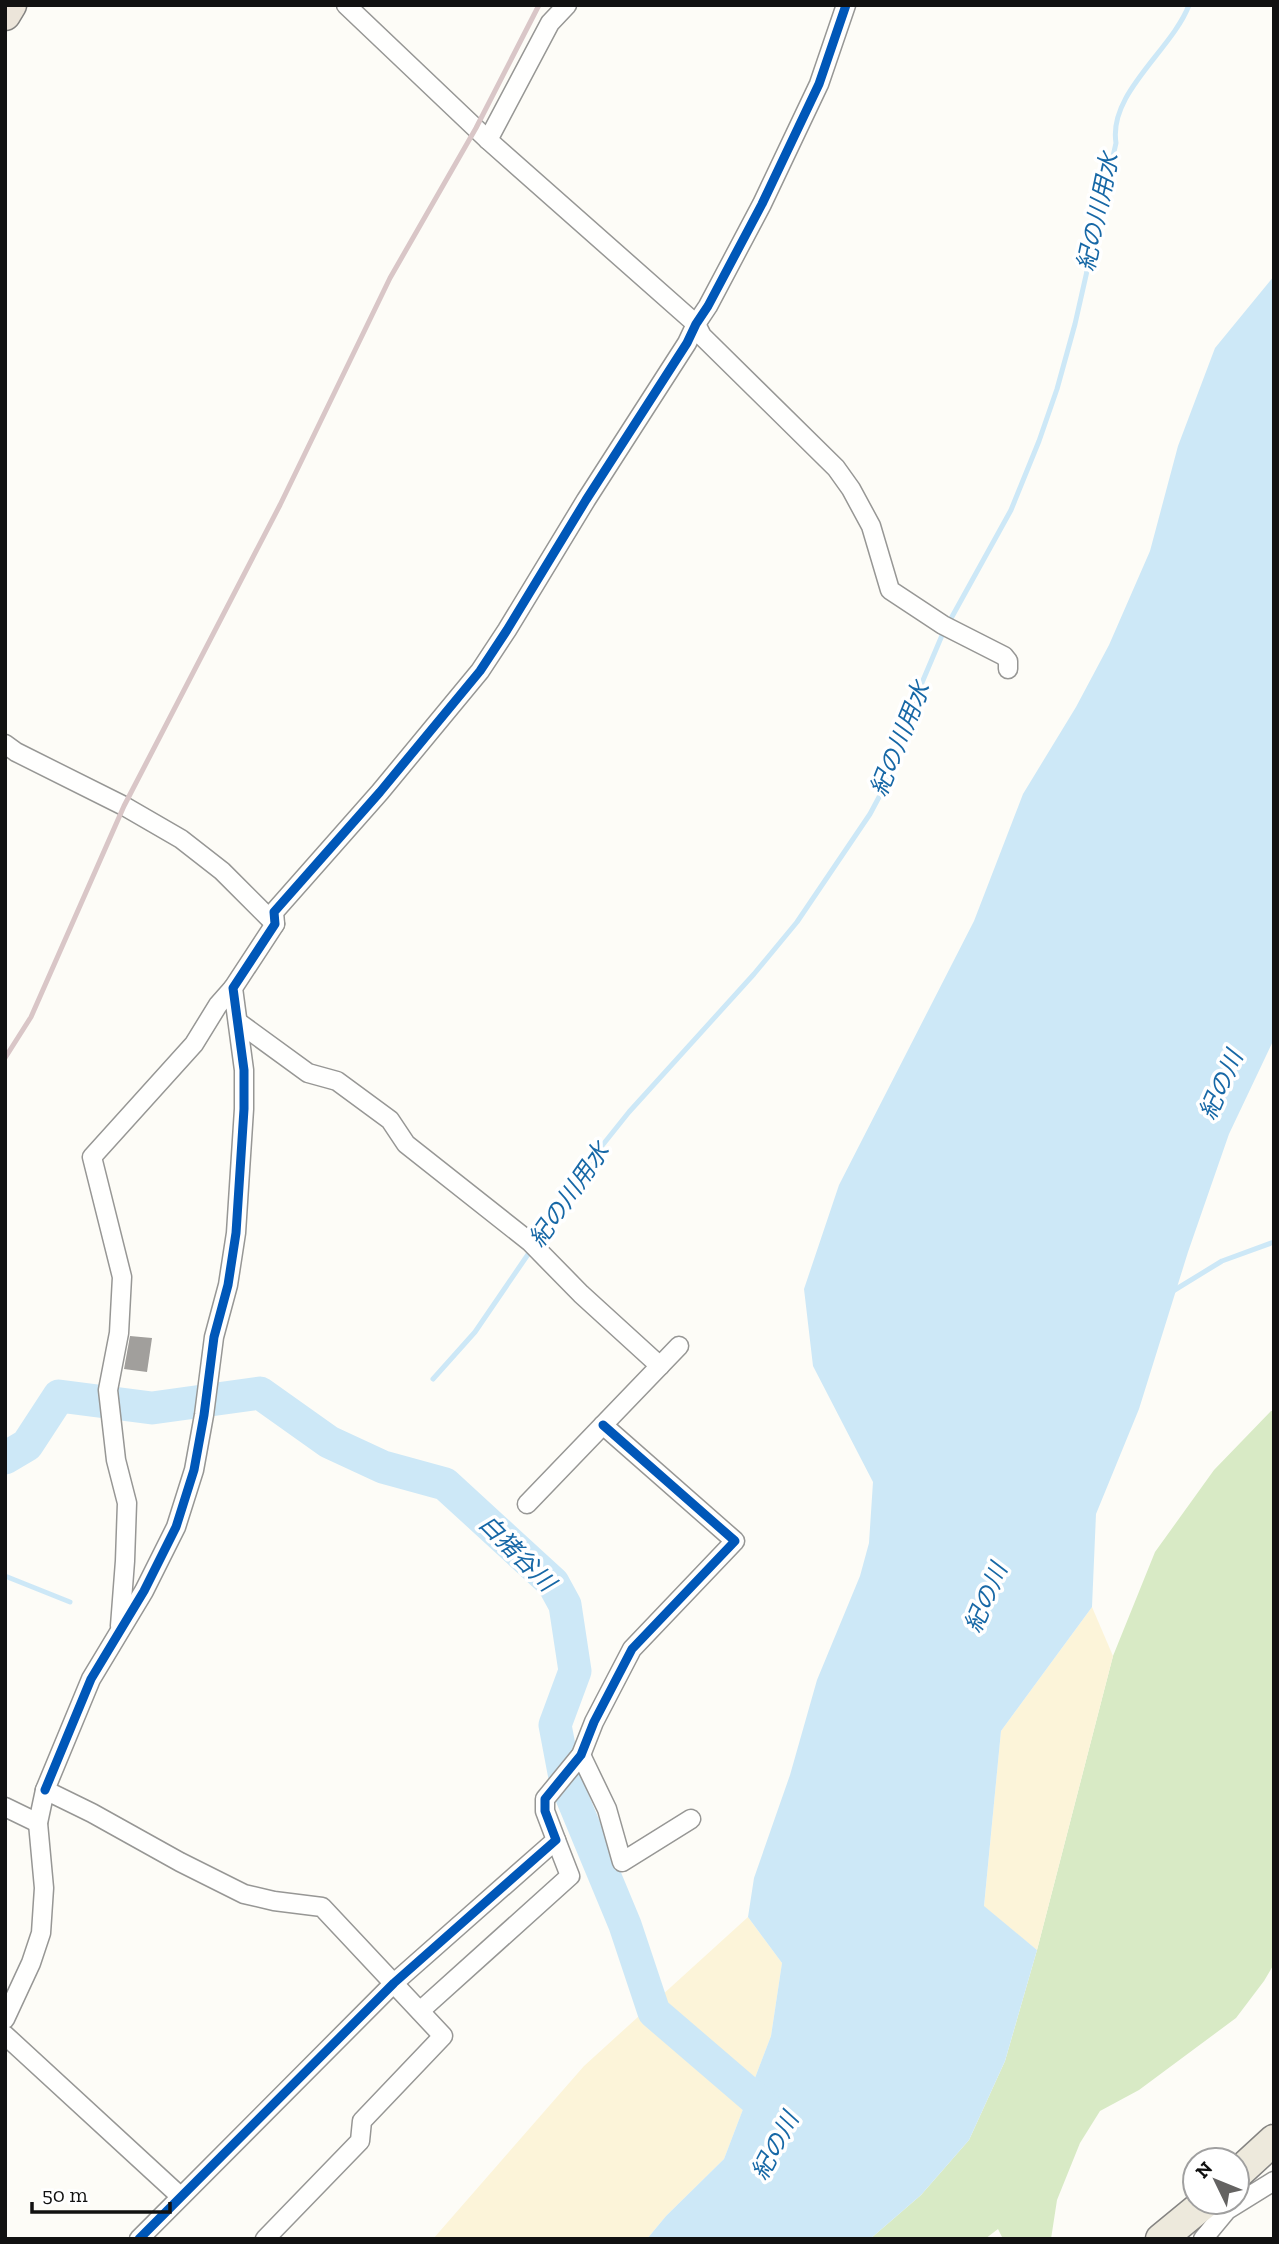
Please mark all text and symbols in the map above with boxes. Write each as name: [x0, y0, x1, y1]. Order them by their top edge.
water label: 紀の川用水: [1071, 147, 1125, 274]
water label: 紀の川用水: [864, 675, 937, 800]
water label: 紀の川: [1193, 1043, 1250, 1124]
water label: 紀の川用水: [522, 1135, 617, 1252]
water label: 白猪谷川: [473, 1508, 564, 1599]
water label: 紀の川: [958, 1556, 1014, 1637]
water label: 紀の川: [745, 2105, 806, 2184]
north arrow: [1181, 2146, 1251, 2216]
text: N: [1191, 2157, 1217, 2183]
scale bar: [32, 2170, 170, 2214]
text: 50 m: [42, 2182, 88, 2207]

